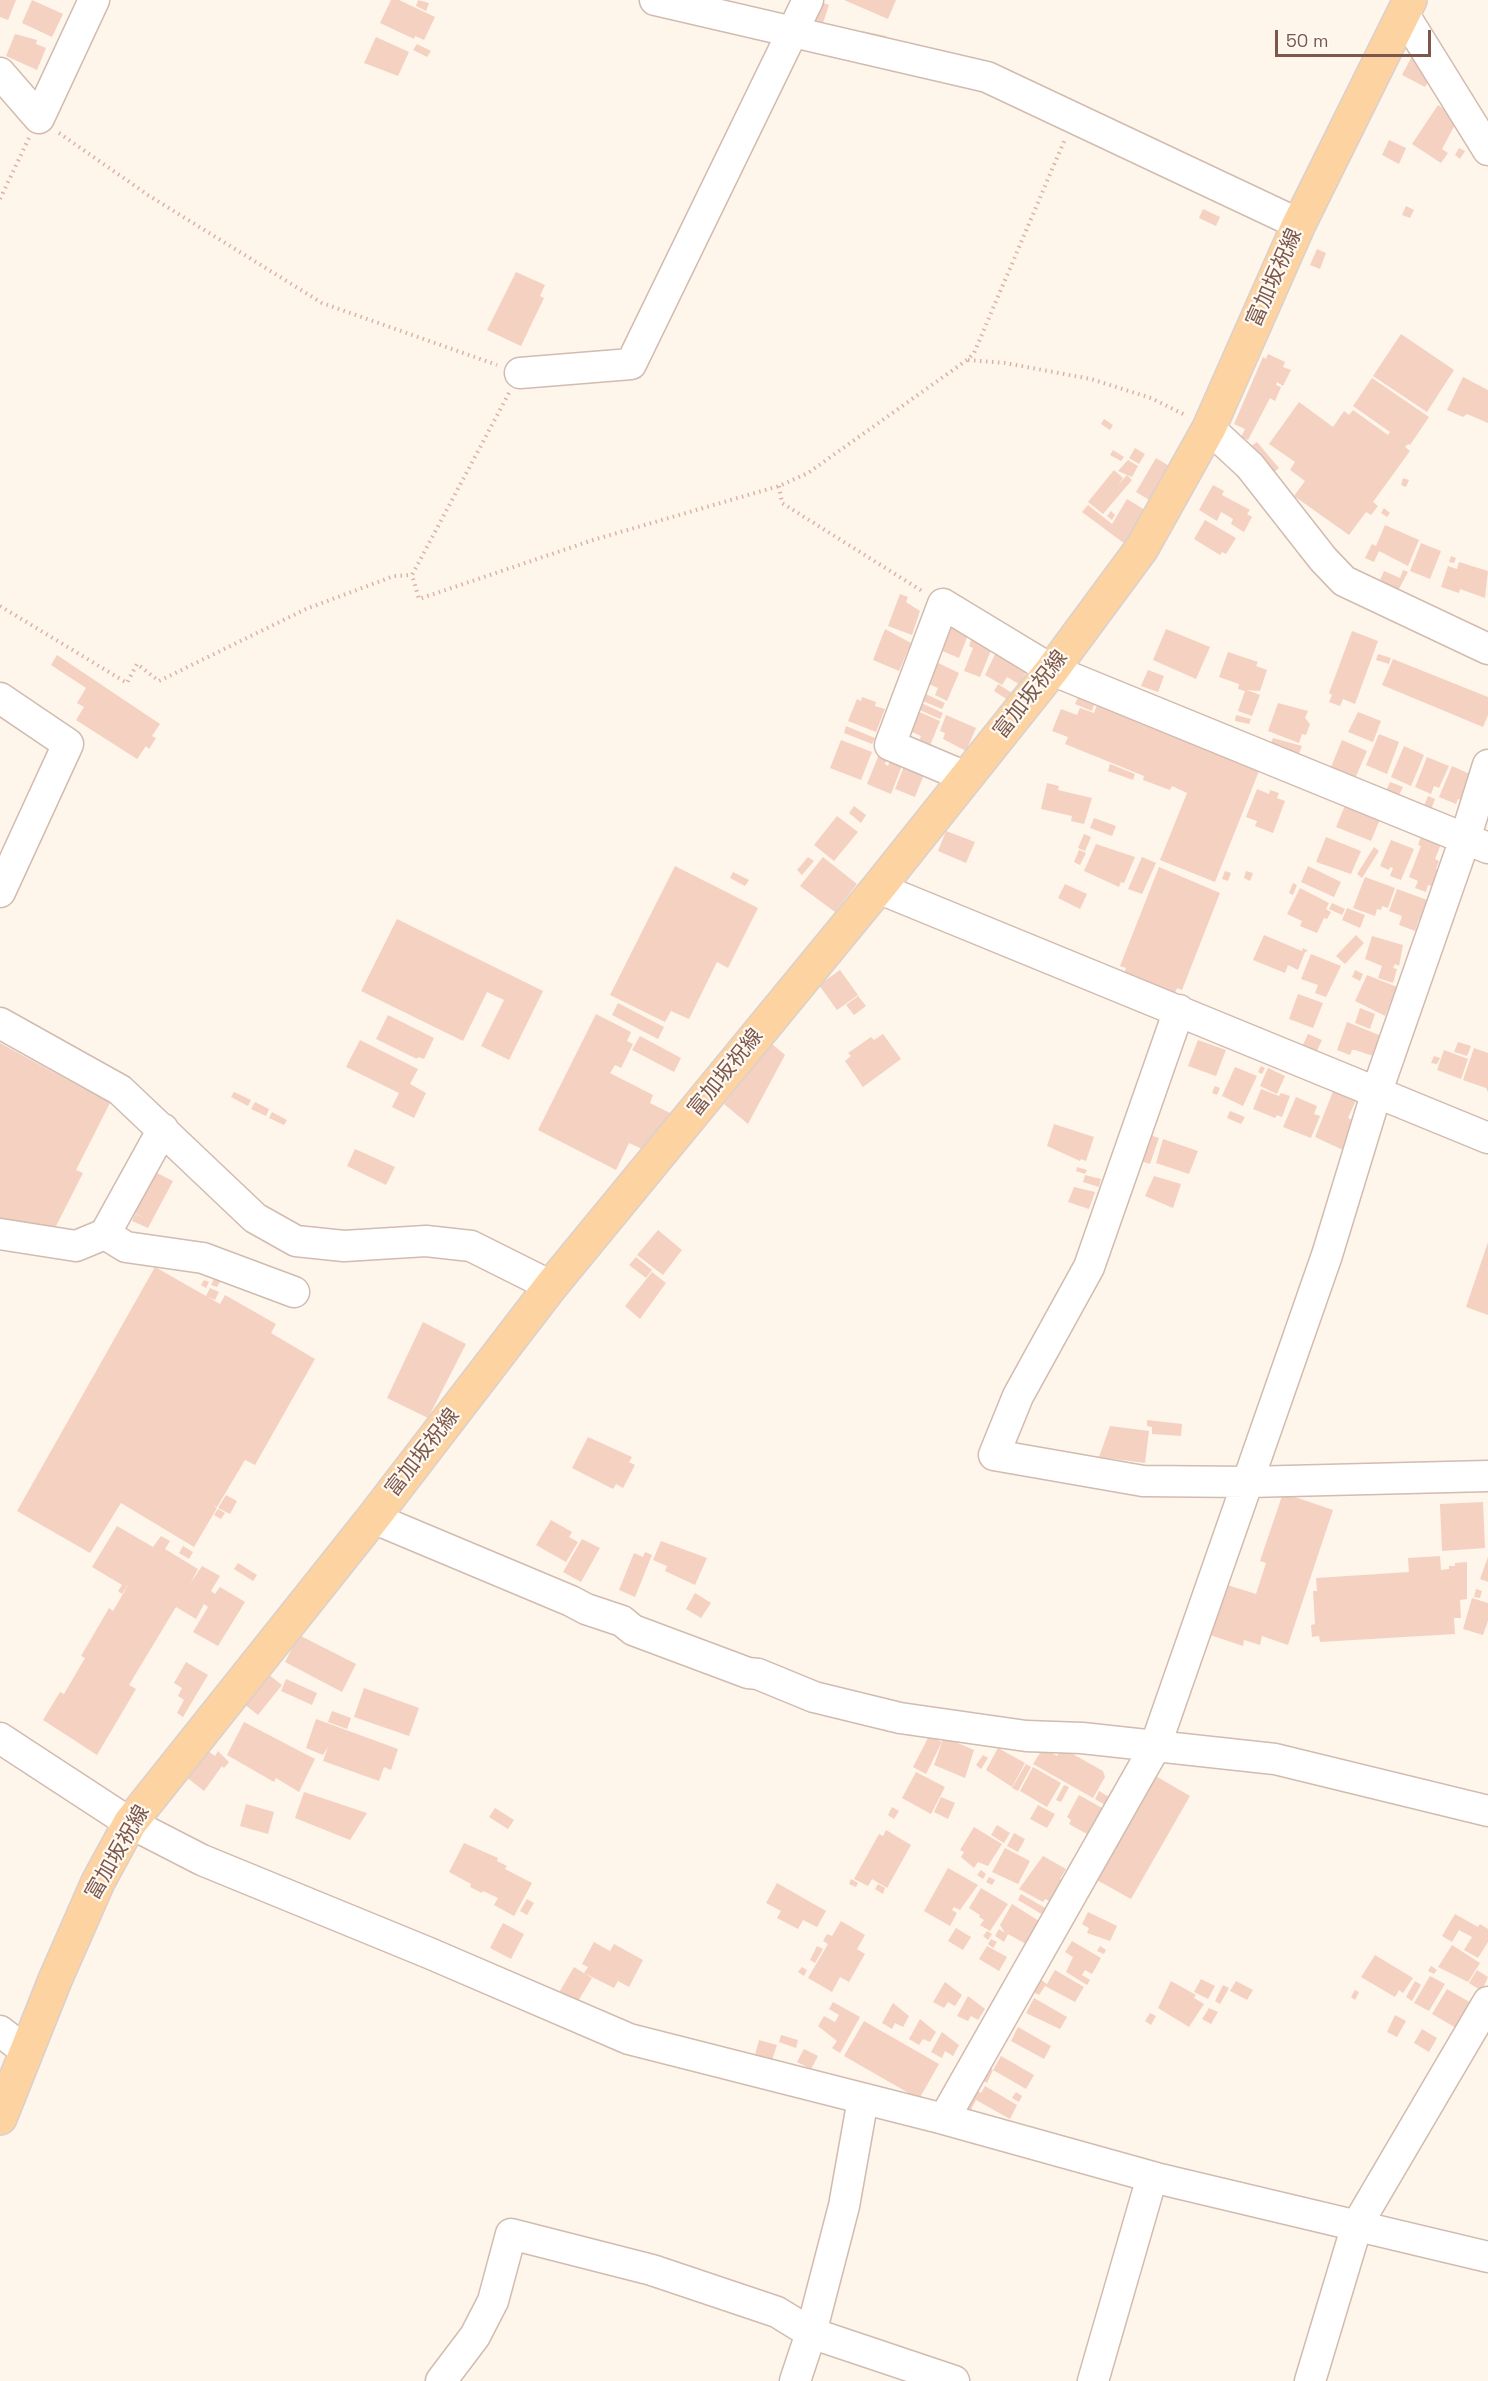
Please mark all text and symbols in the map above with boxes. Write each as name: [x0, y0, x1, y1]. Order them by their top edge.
scale bar: [1278, 18, 1434, 56]
text: 50 m: [1286, 29, 1328, 52]
street label: 富加坂祝線: [1242, 225, 1308, 331]
street label: 富加坂祝線: [989, 646, 1073, 744]
street label: 富加坂祝線: [683, 1024, 769, 1122]
street label: 富加坂祝線: [381, 1404, 465, 1502]
street label: 富加坂祝線: [81, 1801, 155, 1905]

